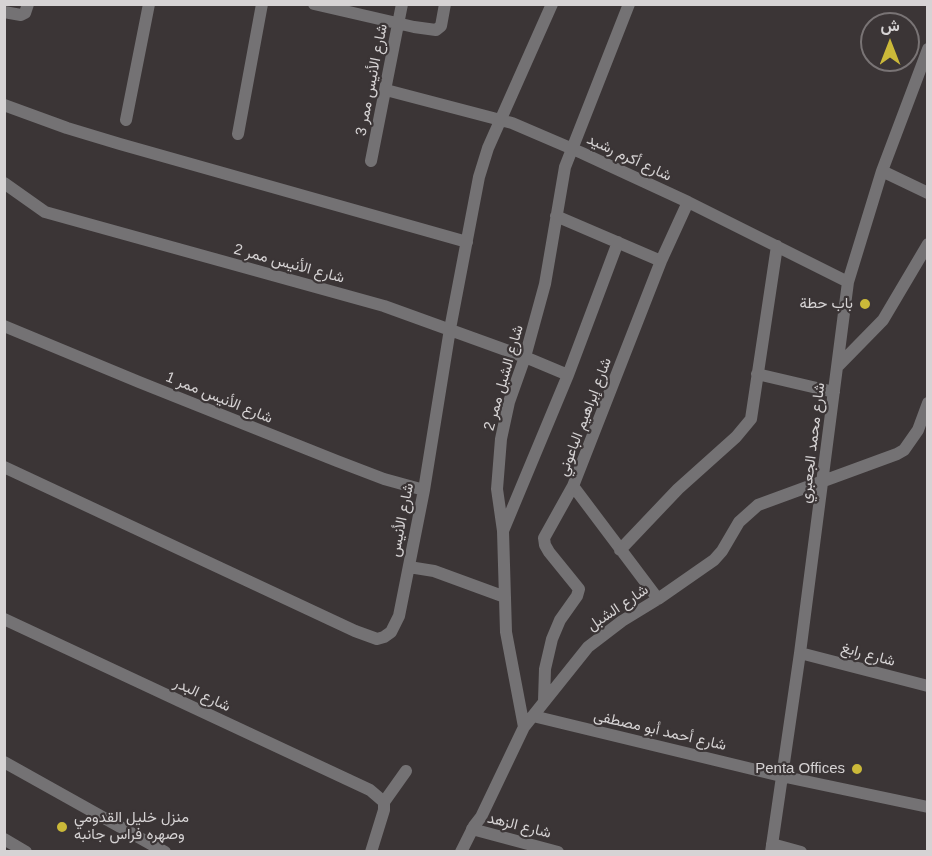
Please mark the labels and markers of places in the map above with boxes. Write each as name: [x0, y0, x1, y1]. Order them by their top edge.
place label: باب حطة: [799, 295, 853, 313]
marker: باب حطة: [858, 297, 872, 311]
place label: Penta Offices: [755, 760, 845, 778]
marker: Penta Offices: [850, 762, 864, 776]
place label: منزل خليل القدومي وصهره فراس جانبه: [74, 809, 189, 844]
marker: منزل خليل القدومي وصهره فراس جانبه: [55, 820, 69, 834]

